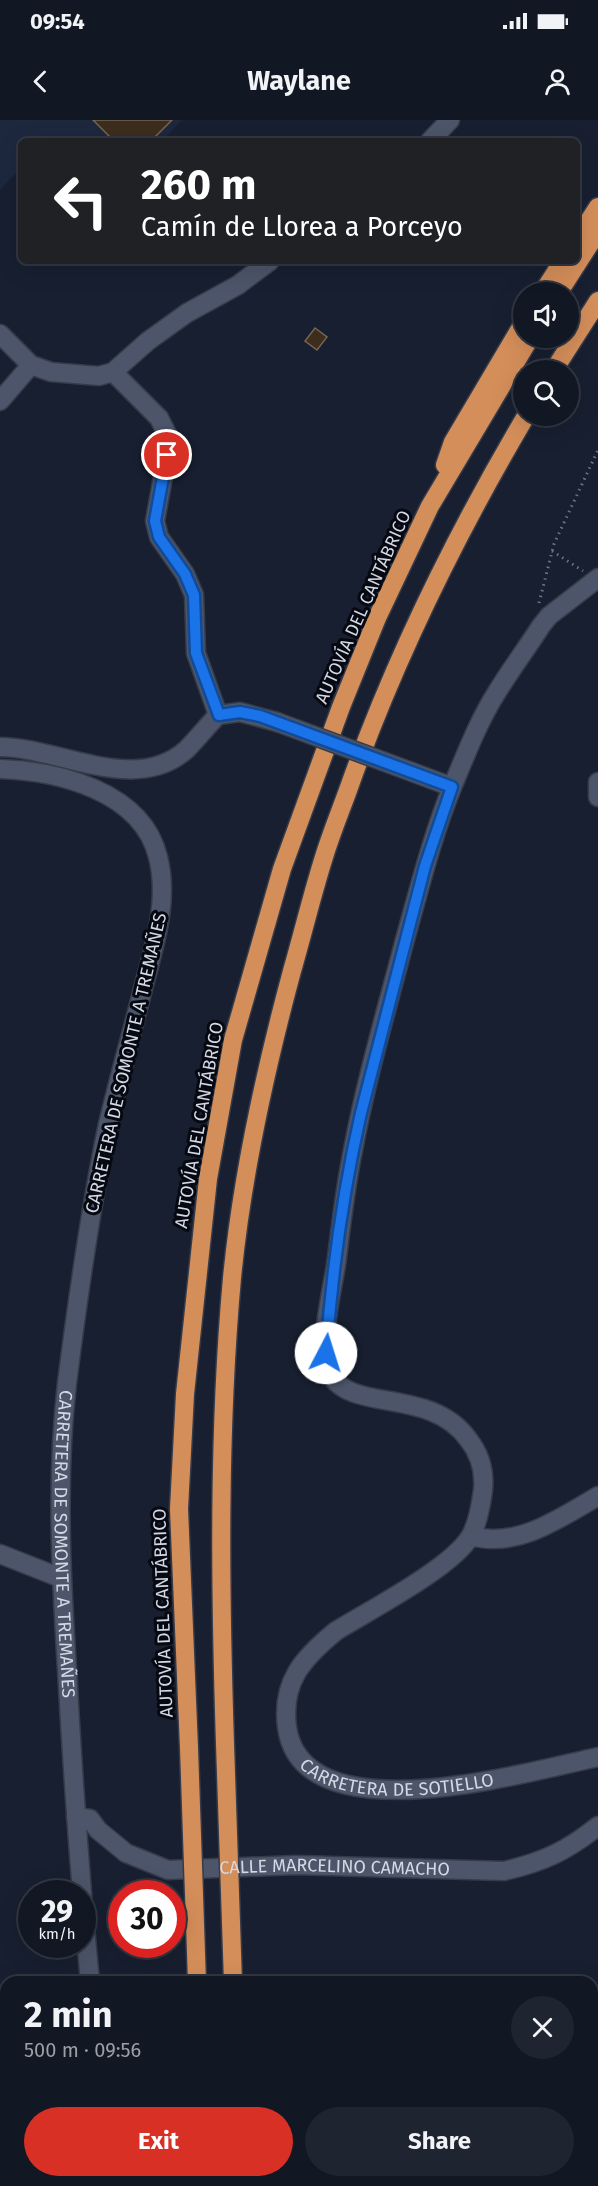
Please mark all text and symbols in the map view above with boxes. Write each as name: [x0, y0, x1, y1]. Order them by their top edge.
text: 09:54: [30, 8, 85, 35]
icon: back: [24, 65, 57, 98]
text: Waylane: [247, 65, 351, 97]
icon: person: [541, 65, 574, 98]
text: 260 m: [141, 160, 256, 210]
icon: left: [42, 162, 120, 240]
text: Camín de Llorea a Porceyo: [141, 211, 463, 243]
map controls: [513, 282, 579, 426]
button: sound: [513, 282, 579, 348]
button: search: [513, 360, 579, 426]
pin: [141, 429, 192, 480]
icon: arrive: [150, 438, 183, 471]
street label: AUTOVÍA DEL CANTÁBRICO: [309, 507, 416, 707]
street label: CARRETERA DE SOMONTE A TREMAÑES: [80, 910, 171, 1215]
street label: AUTOVÍA DEL CANTÁBRICO: [169, 1020, 228, 1230]
position arrow: [294, 1321, 358, 1385]
street label: CARRETERA DE SOMONTE A TREMAÑES: [49, 1389, 80, 1699]
street label: AUTOVÍA DEL CANTÁBRICO: [147, 1508, 178, 1718]
street label: CARRETERA DE SOTIELLO: [295, 1754, 496, 1801]
street label: CALLE MARCELINO CAMACHO: [219, 1854, 450, 1880]
speed limit sign: 30: [108, 1880, 186, 1958]
text: 29: [41, 1894, 73, 1930]
text: km/h: [38, 1925, 76, 1943]
text: 2 min: [24, 1993, 113, 2037]
button: close: [511, 1996, 574, 2059]
text: 500 m · 09:56: [24, 2038, 141, 2062]
button: Exit: [24, 2107, 293, 2176]
button: Share: [305, 2107, 574, 2176]

